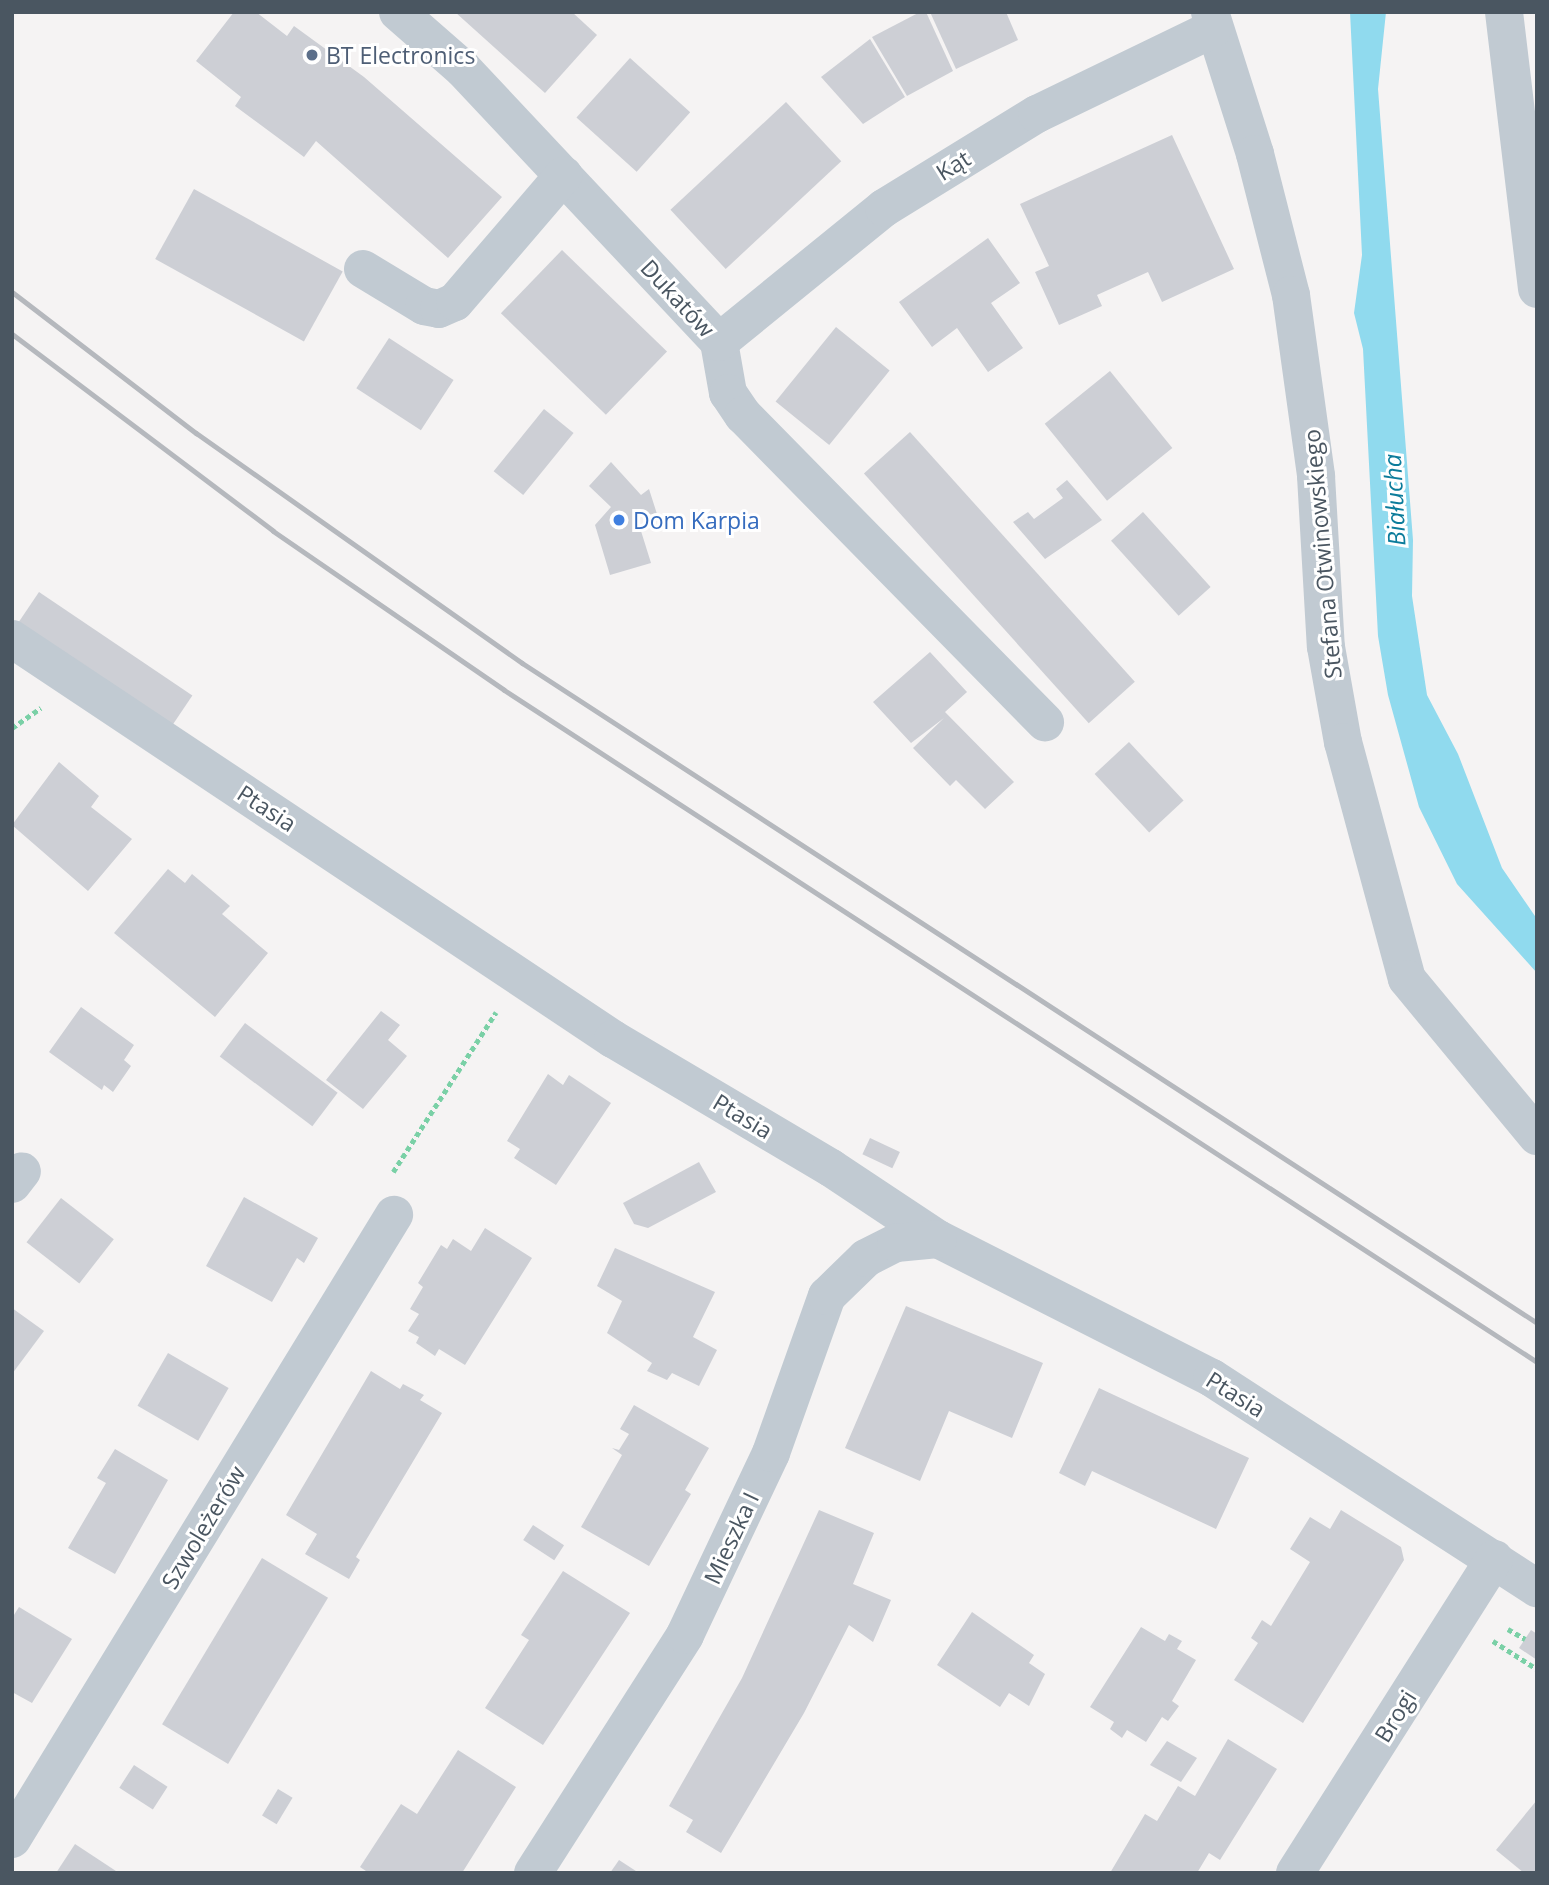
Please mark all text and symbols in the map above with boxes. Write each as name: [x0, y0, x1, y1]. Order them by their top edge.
place label: BT Electronics: [326, 41, 475, 69]
marker: BT Electronics: [304, 47, 320, 63]
street label: Kąt: [931, 144, 975, 186]
street label: Dukatów: [635, 254, 721, 342]
street label: Stefana Otwinowskiego: [1297, 428, 1347, 680]
water label: Białucha: [1377, 453, 1411, 547]
place label: Dom Karpia: [633, 506, 760, 534]
marker: Dom Karpia: [611, 512, 627, 528]
street label: Ptasia: [232, 779, 302, 837]
street label: Ptasia: [708, 1088, 778, 1144]
street label: Ptasia: [1201, 1365, 1271, 1423]
street label: Szwoleżerów: [155, 1461, 251, 1593]
street label: Mieszka I: [698, 1488, 764, 1588]
street label: Brogi: [1368, 1685, 1422, 1747]

